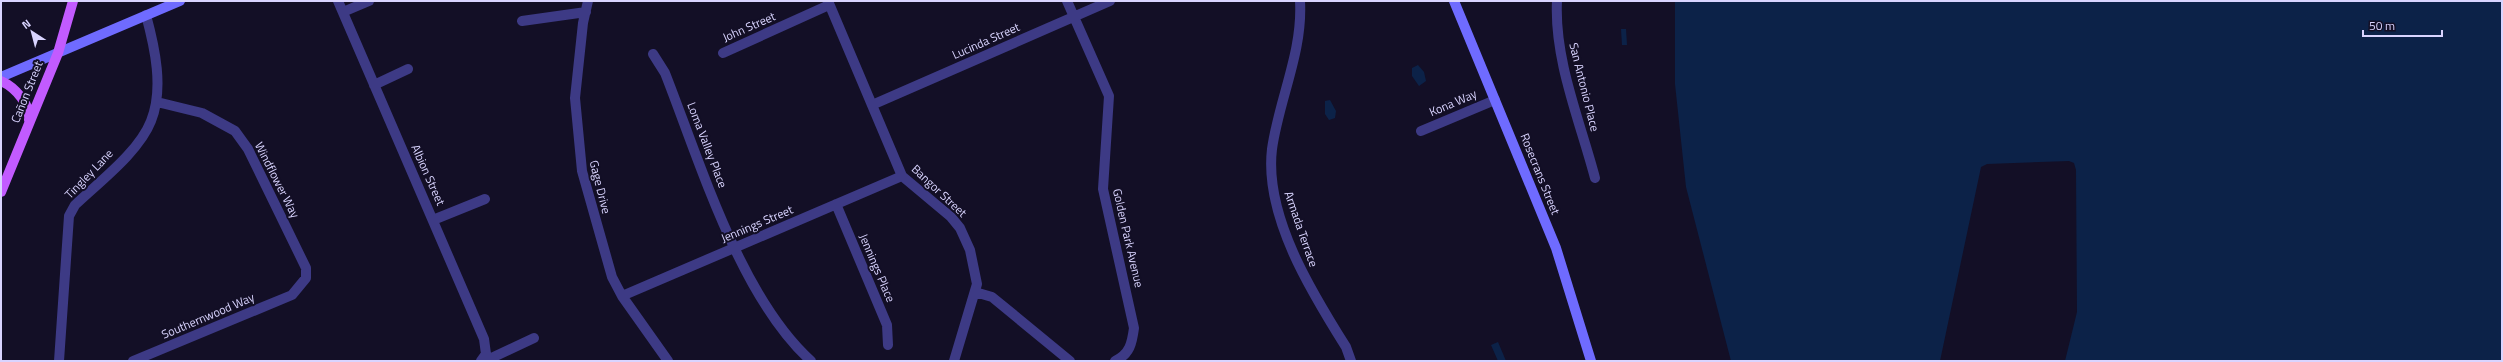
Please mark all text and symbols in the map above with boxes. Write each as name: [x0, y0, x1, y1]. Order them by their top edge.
street label: John Street: [719, 6, 779, 47]
north arrow: [12, 12, 52, 52]
scale bar: [2363, 12, 2442, 38]
text: N: [18, 15, 34, 33]
text: 50 m: [2369, 16, 2395, 35]
street label: Lucinda Street: [949, 17, 1023, 64]
street label: San Antonio Place: [1564, 40, 1605, 133]
street label: Cañon Street: [5, 57, 48, 126]
street label: Kona Way: [1426, 84, 1480, 121]
street label: Loma Valley Place: [682, 99, 733, 190]
street label: Rosecrans Street: [1515, 130, 1566, 218]
street label: Windflower Way: [250, 138, 305, 221]
street label: Albion Street: [407, 141, 451, 209]
street label: Tingley Lane: [60, 144, 117, 203]
street label: Gage Drive: [585, 158, 616, 216]
street label: Bangor Street: [907, 160, 972, 222]
street label: Golden Park Avenue: [1108, 186, 1149, 289]
street label: Armada Terrace: [1280, 188, 1323, 269]
street label: Jennings Street: [718, 199, 797, 247]
street label: Jennings Place: [854, 231, 900, 305]
street label: Southernwood Way: [158, 287, 257, 344]

